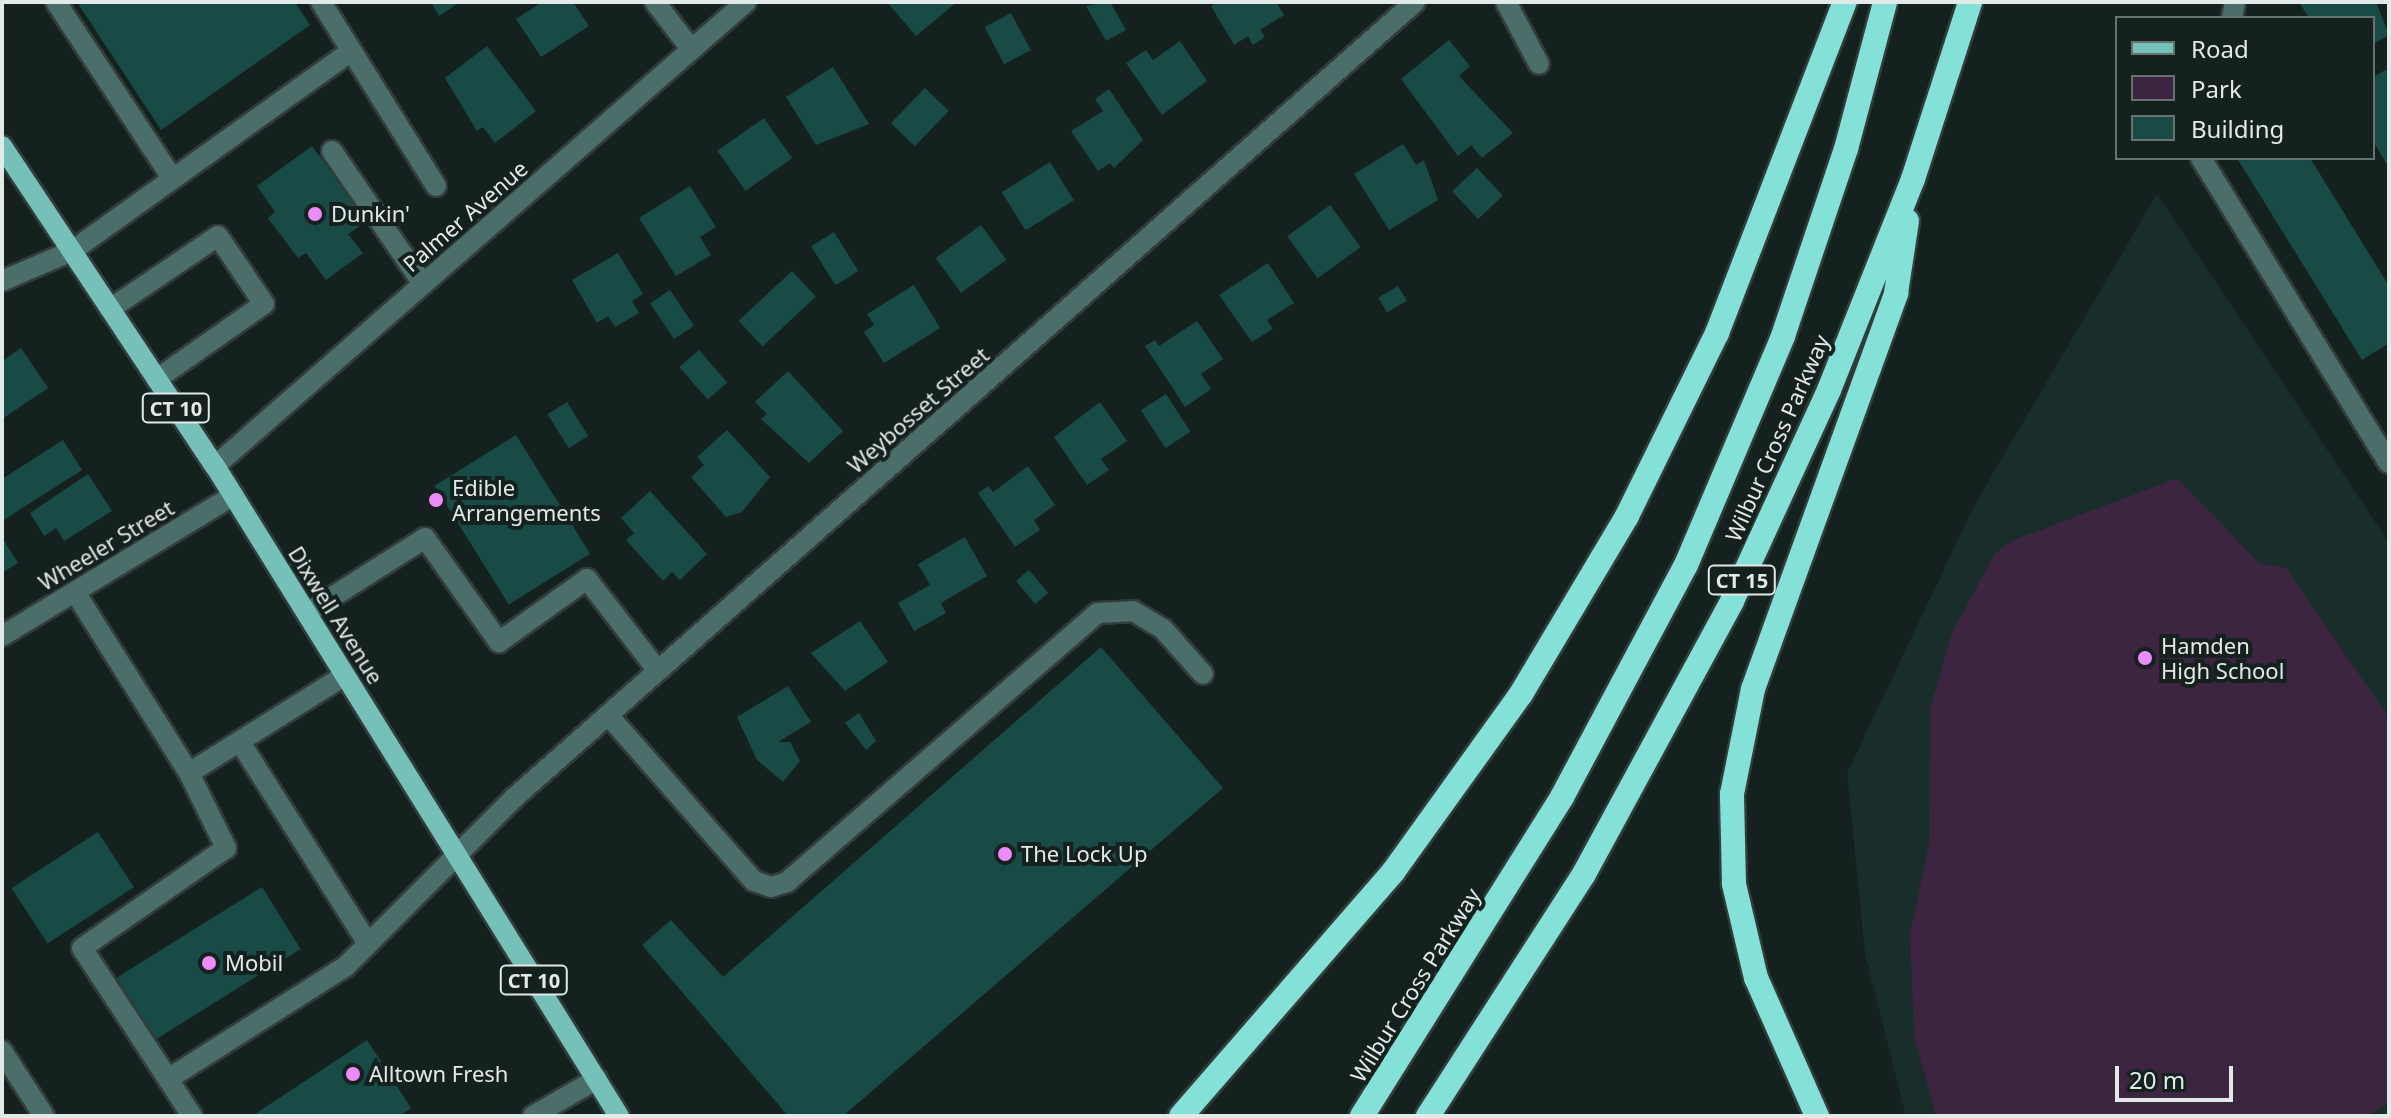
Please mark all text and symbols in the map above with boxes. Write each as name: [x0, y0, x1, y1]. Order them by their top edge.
legend: [2115, 16, 2375, 160]
text: Road: [2191, 32, 2249, 65]
text: Park: [2191, 72, 2242, 105]
text: Building: [2191, 112, 2284, 145]
street label: Palmer Avenue: [397, 155, 533, 277]
place label: Dunkin': [331, 201, 410, 227]
marker: Dunkin': [306, 205, 324, 223]
street label: Wilbur Cross Parkway: [1719, 330, 1835, 546]
street label: Weybosset Street: [842, 341, 994, 479]
road number: CT 10: [140, 392, 212, 424]
place label: Edible Arrangements: [452, 474, 601, 526]
marker: Edible Arrangements: [427, 491, 445, 509]
street label: Wheeler Street: [34, 494, 178, 596]
street label: Dixwell Avenue: [283, 541, 389, 689]
road number: CT 15: [1706, 564, 1778, 596]
place label: Hamden High School: [2161, 632, 2284, 684]
marker: Hamden High School: [2136, 649, 2154, 667]
place label: The Lock Up: [1021, 841, 1147, 867]
marker: The Lock Up: [996, 845, 1014, 863]
street label: Wilbur Cross Parkway: [1345, 883, 1485, 1087]
place label: Mobil: [225, 950, 283, 976]
marker: Mobil: [200, 954, 218, 972]
road number: CT 10: [498, 964, 570, 996]
scale bar: [2119, 1050, 2237, 1100]
place label: Alltown Fresh: [369, 1061, 508, 1087]
text: 20 m: [2129, 1063, 2185, 1096]
marker: Alltown Fresh: [344, 1065, 362, 1083]

